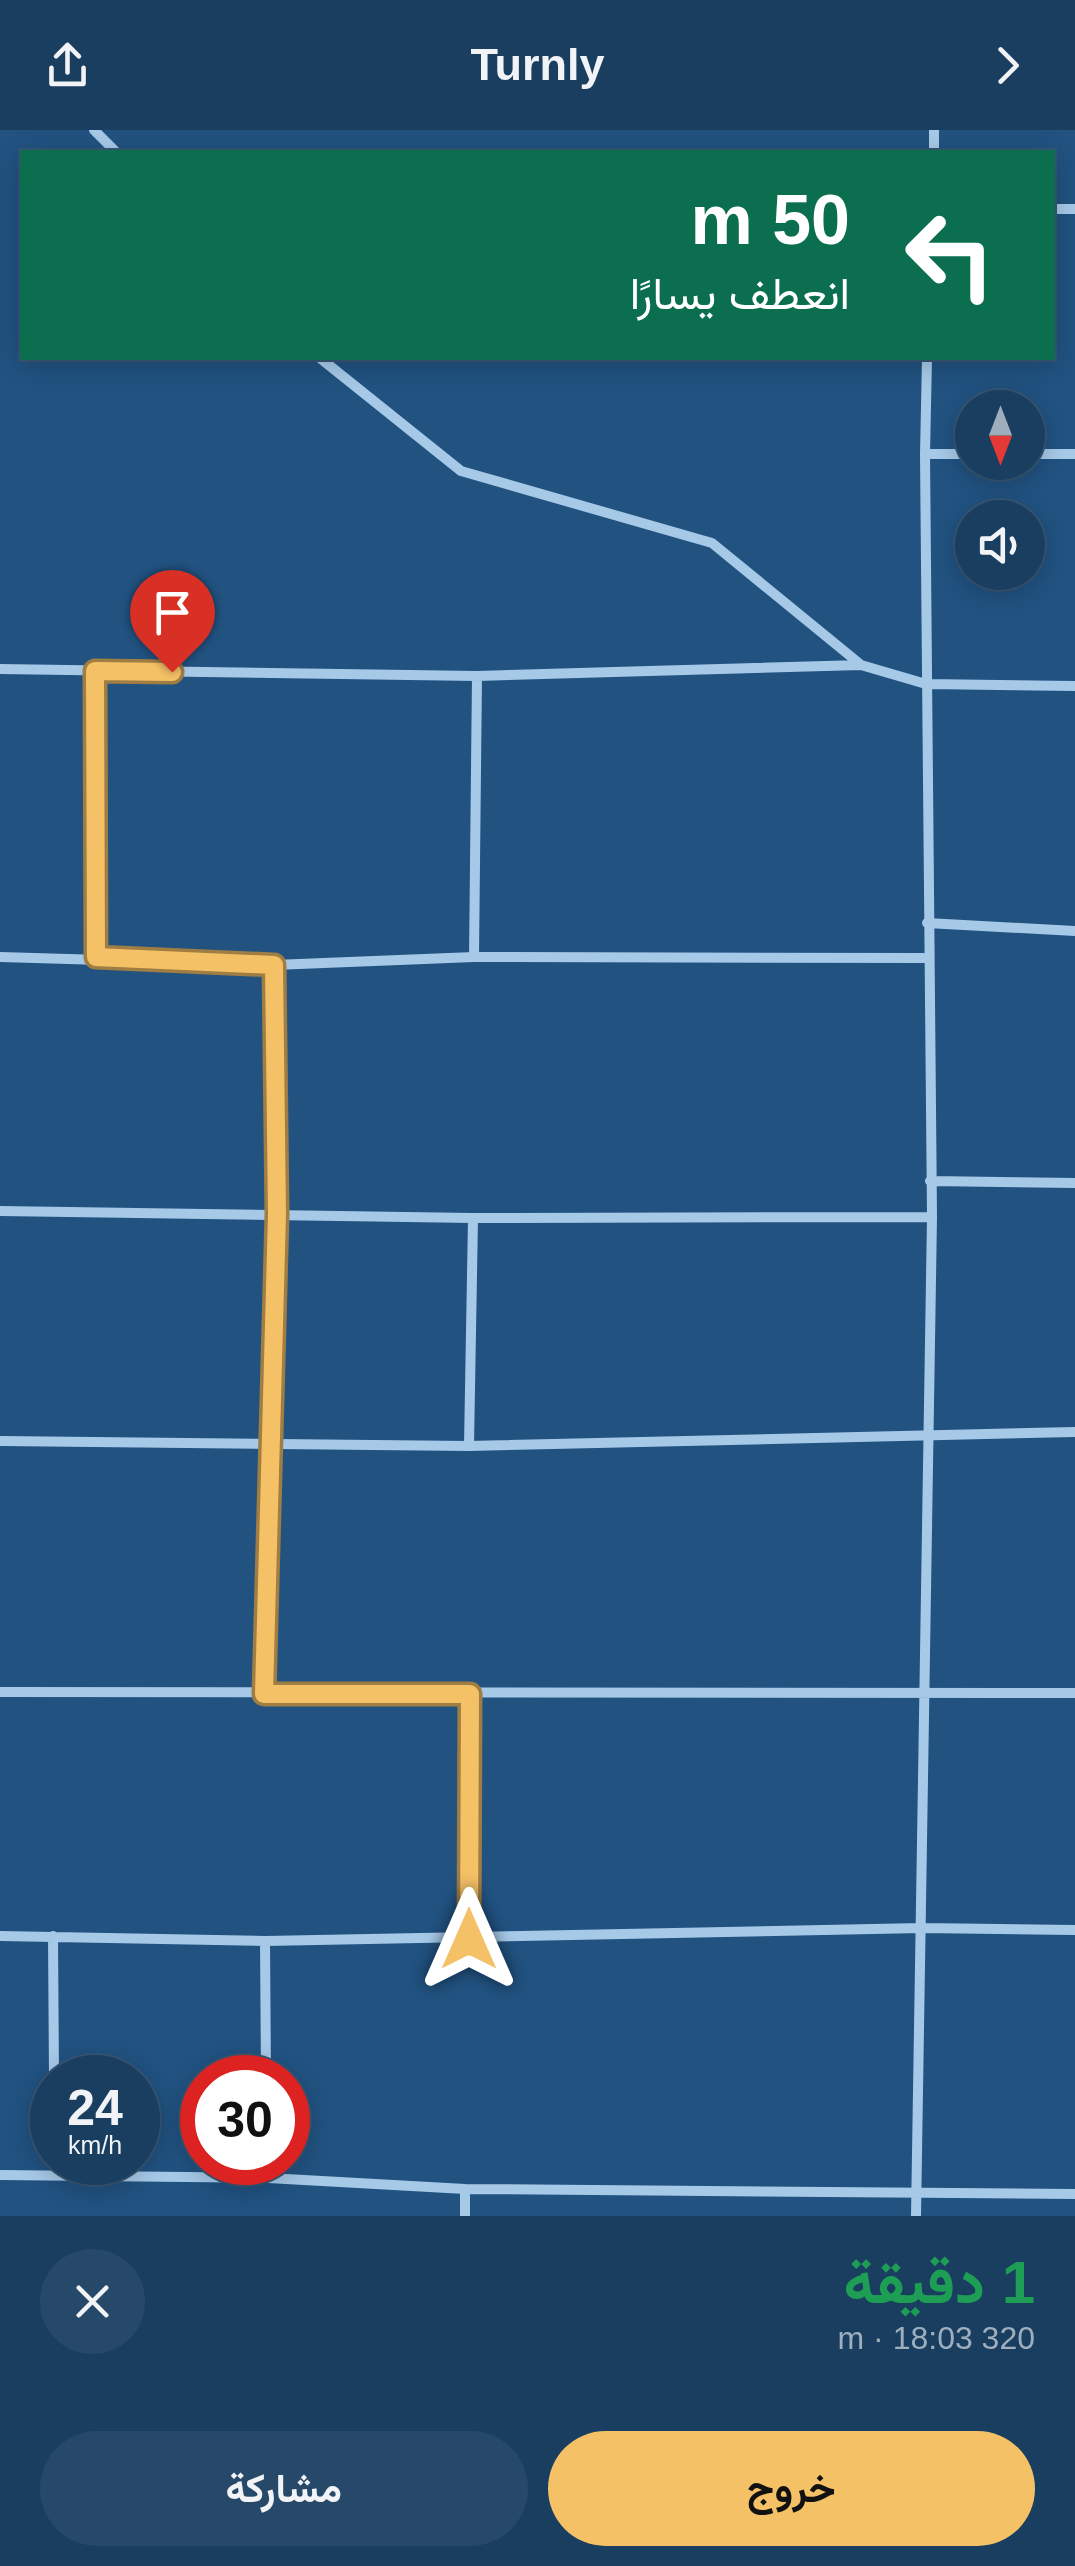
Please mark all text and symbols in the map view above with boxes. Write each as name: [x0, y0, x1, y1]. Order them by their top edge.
icon: share: [40, 38, 95, 93]
icon: forward: [980, 38, 1035, 93]
text: Turnly: [470, 39, 605, 90]
text: 50 m: [690, 181, 850, 259]
icon: left: [885, 190, 1015, 320]
text: انعطف يسارًا: [630, 268, 850, 319]
north arrow: [955, 390, 1045, 480]
map controls: [955, 390, 1045, 590]
button: sound: [955, 500, 1045, 590]
pin: [130, 570, 215, 673]
icon: arrive: [145, 585, 200, 640]
position arrow: [417, 1887, 521, 1991]
speed limit sign: 30: [180, 2055, 310, 2185]
text: 24: [67, 2080, 123, 2136]
text: km/h: [68, 2131, 122, 2159]
button: close: [40, 2249, 145, 2354]
text: 1 دقيقة: [843, 2249, 1035, 2316]
text: 320 m · 18:03: [838, 2320, 1035, 2356]
button: مشاركة: [40, 2431, 528, 2546]
button: خروج: [548, 2431, 1035, 2546]

